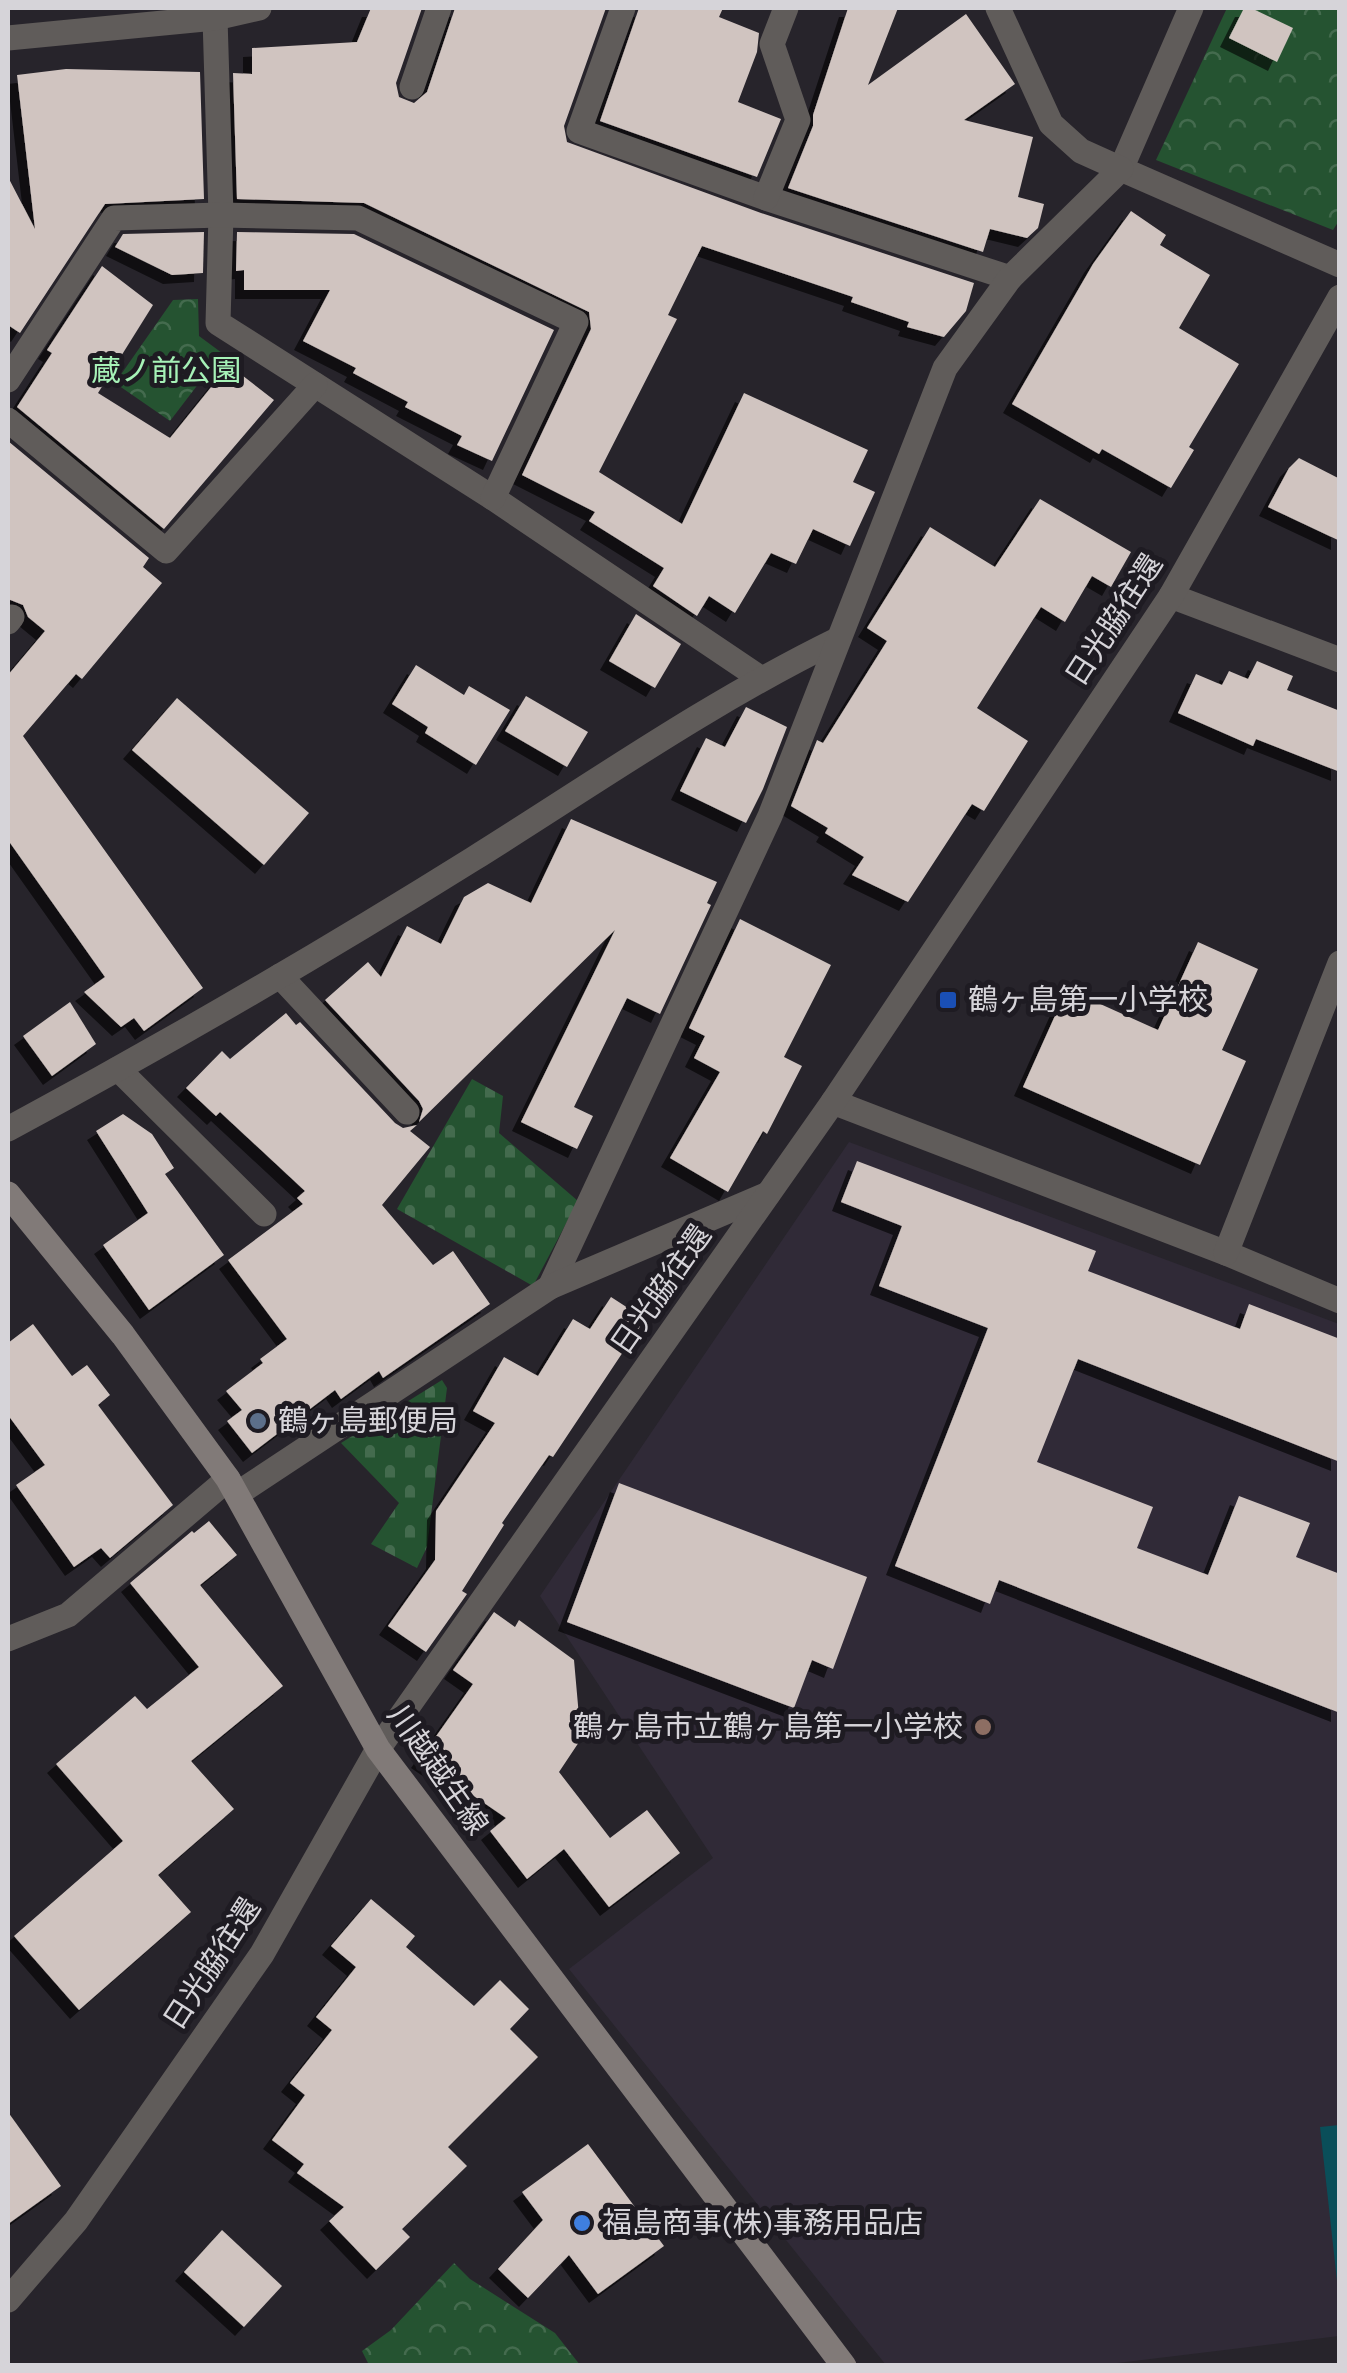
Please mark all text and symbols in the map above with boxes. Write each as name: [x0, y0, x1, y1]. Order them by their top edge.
park label: 蔵ノ前公園: [91, 353, 241, 388]
street label: 日光脇往還: [1058, 547, 1169, 692]
place label: 鶴ヶ島第一小学校: [968, 982, 1208, 1017]
marker: 鶴ヶ島第一小学校: [937, 989, 959, 1011]
street label: 日光脇往還: [603, 1218, 718, 1361]
place label: 鶴ヶ島郵便局: [278, 1403, 458, 1438]
marker: 鶴ヶ島郵便局: [247, 1410, 269, 1432]
street label: 川越越生線: [381, 1698, 496, 1841]
place label: 鶴ヶ島市立鶴ヶ島第一小学校: [573, 1709, 963, 1744]
marker: 鶴ヶ島市立鶴ヶ島第一小学校: [972, 1716, 994, 1738]
street label: 日光脇往還: [156, 1891, 267, 2036]
place label: 福島商事(株)事務用品店: [602, 2205, 923, 2240]
marker: 福島商事(株)事務用品店: [571, 2212, 593, 2234]

